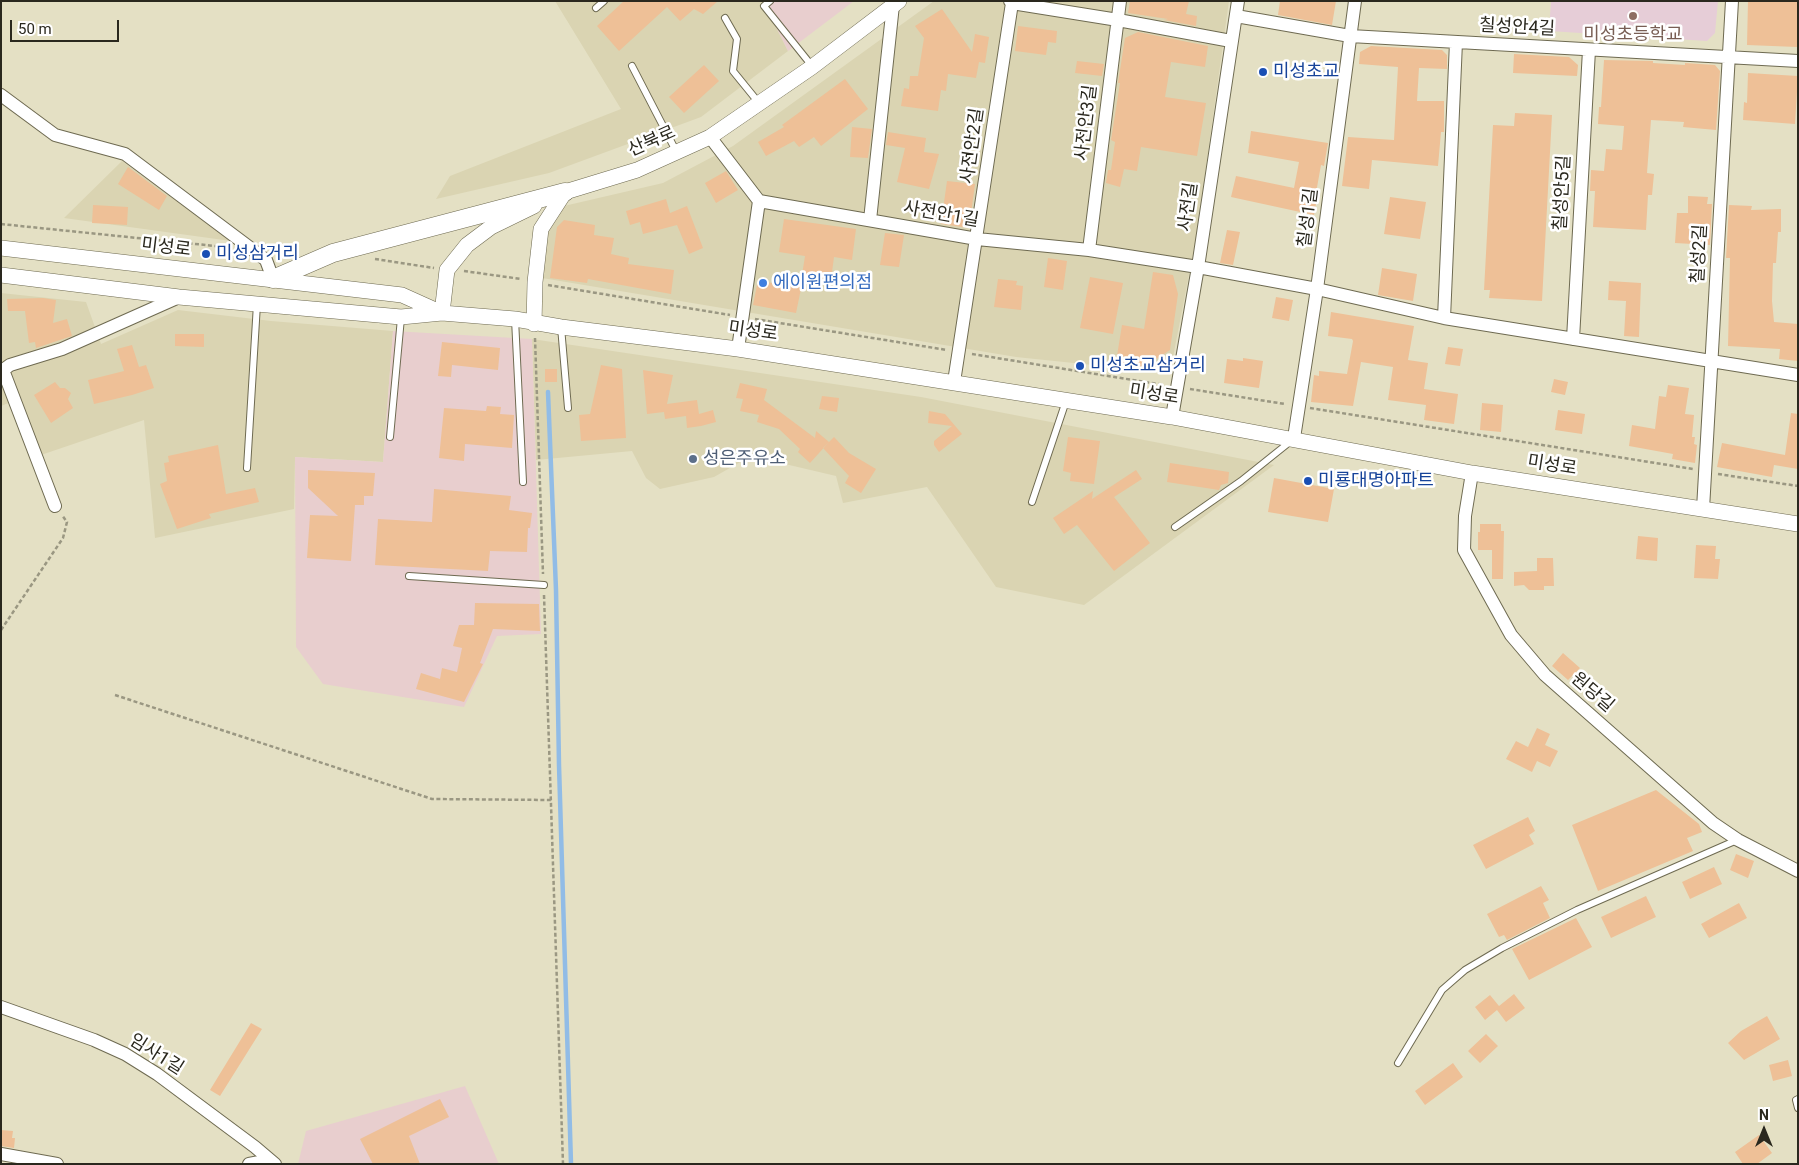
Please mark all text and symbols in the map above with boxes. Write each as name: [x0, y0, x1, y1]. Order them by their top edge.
scale bar: [12, 10, 121, 42]
marker: 미성초등학교: [1627, 10, 1639, 22]
street label: 칠성안4길: [1478, 15, 1556, 41]
text: 50 m: [18, 20, 52, 38]
place label: 미성초등학교: [1583, 24, 1683, 46]
place label: 미성초교: [1273, 61, 1339, 83]
marker: 미성초교: [1257, 66, 1269, 78]
street label: 사전안3길: [1072, 84, 1102, 162]
street label: 사전안2길: [957, 107, 989, 185]
street label: 산북로: [625, 122, 679, 162]
street label: 칠성안5길: [1550, 154, 1576, 232]
street label: 사전길: [1175, 181, 1203, 233]
street label: 칠성1길: [1295, 187, 1323, 249]
street label: 사전안1길: [902, 198, 980, 232]
street label: 칠성2길: [1688, 224, 1712, 284]
street label: 미성로: [140, 234, 192, 262]
place label: 미성삼거리: [216, 243, 299, 265]
marker: 미성삼거리: [200, 248, 212, 260]
place label: 에이원편의점: [773, 272, 872, 294]
marker: 에이원편의점: [757, 277, 769, 289]
street label: 미성로: [727, 318, 779, 346]
place label: 미성초교삼거리: [1090, 355, 1206, 377]
marker: 미성초교삼거리: [1074, 360, 1086, 372]
street label: 미성로: [1128, 380, 1180, 410]
place label: 성은주유소: [703, 448, 786, 470]
street label: 미성로: [1526, 451, 1578, 481]
marker: 성은주유소: [687, 453, 699, 465]
place label: 미룡대명아파트: [1318, 470, 1434, 492]
marker: 미룡대명아파트: [1302, 475, 1314, 487]
street label: 원당길: [1566, 669, 1618, 717]
street label: 임사1길: [125, 1030, 187, 1080]
north arrow: [1739, 1105, 1789, 1155]
text: N: [1759, 1107, 1769, 1123]

